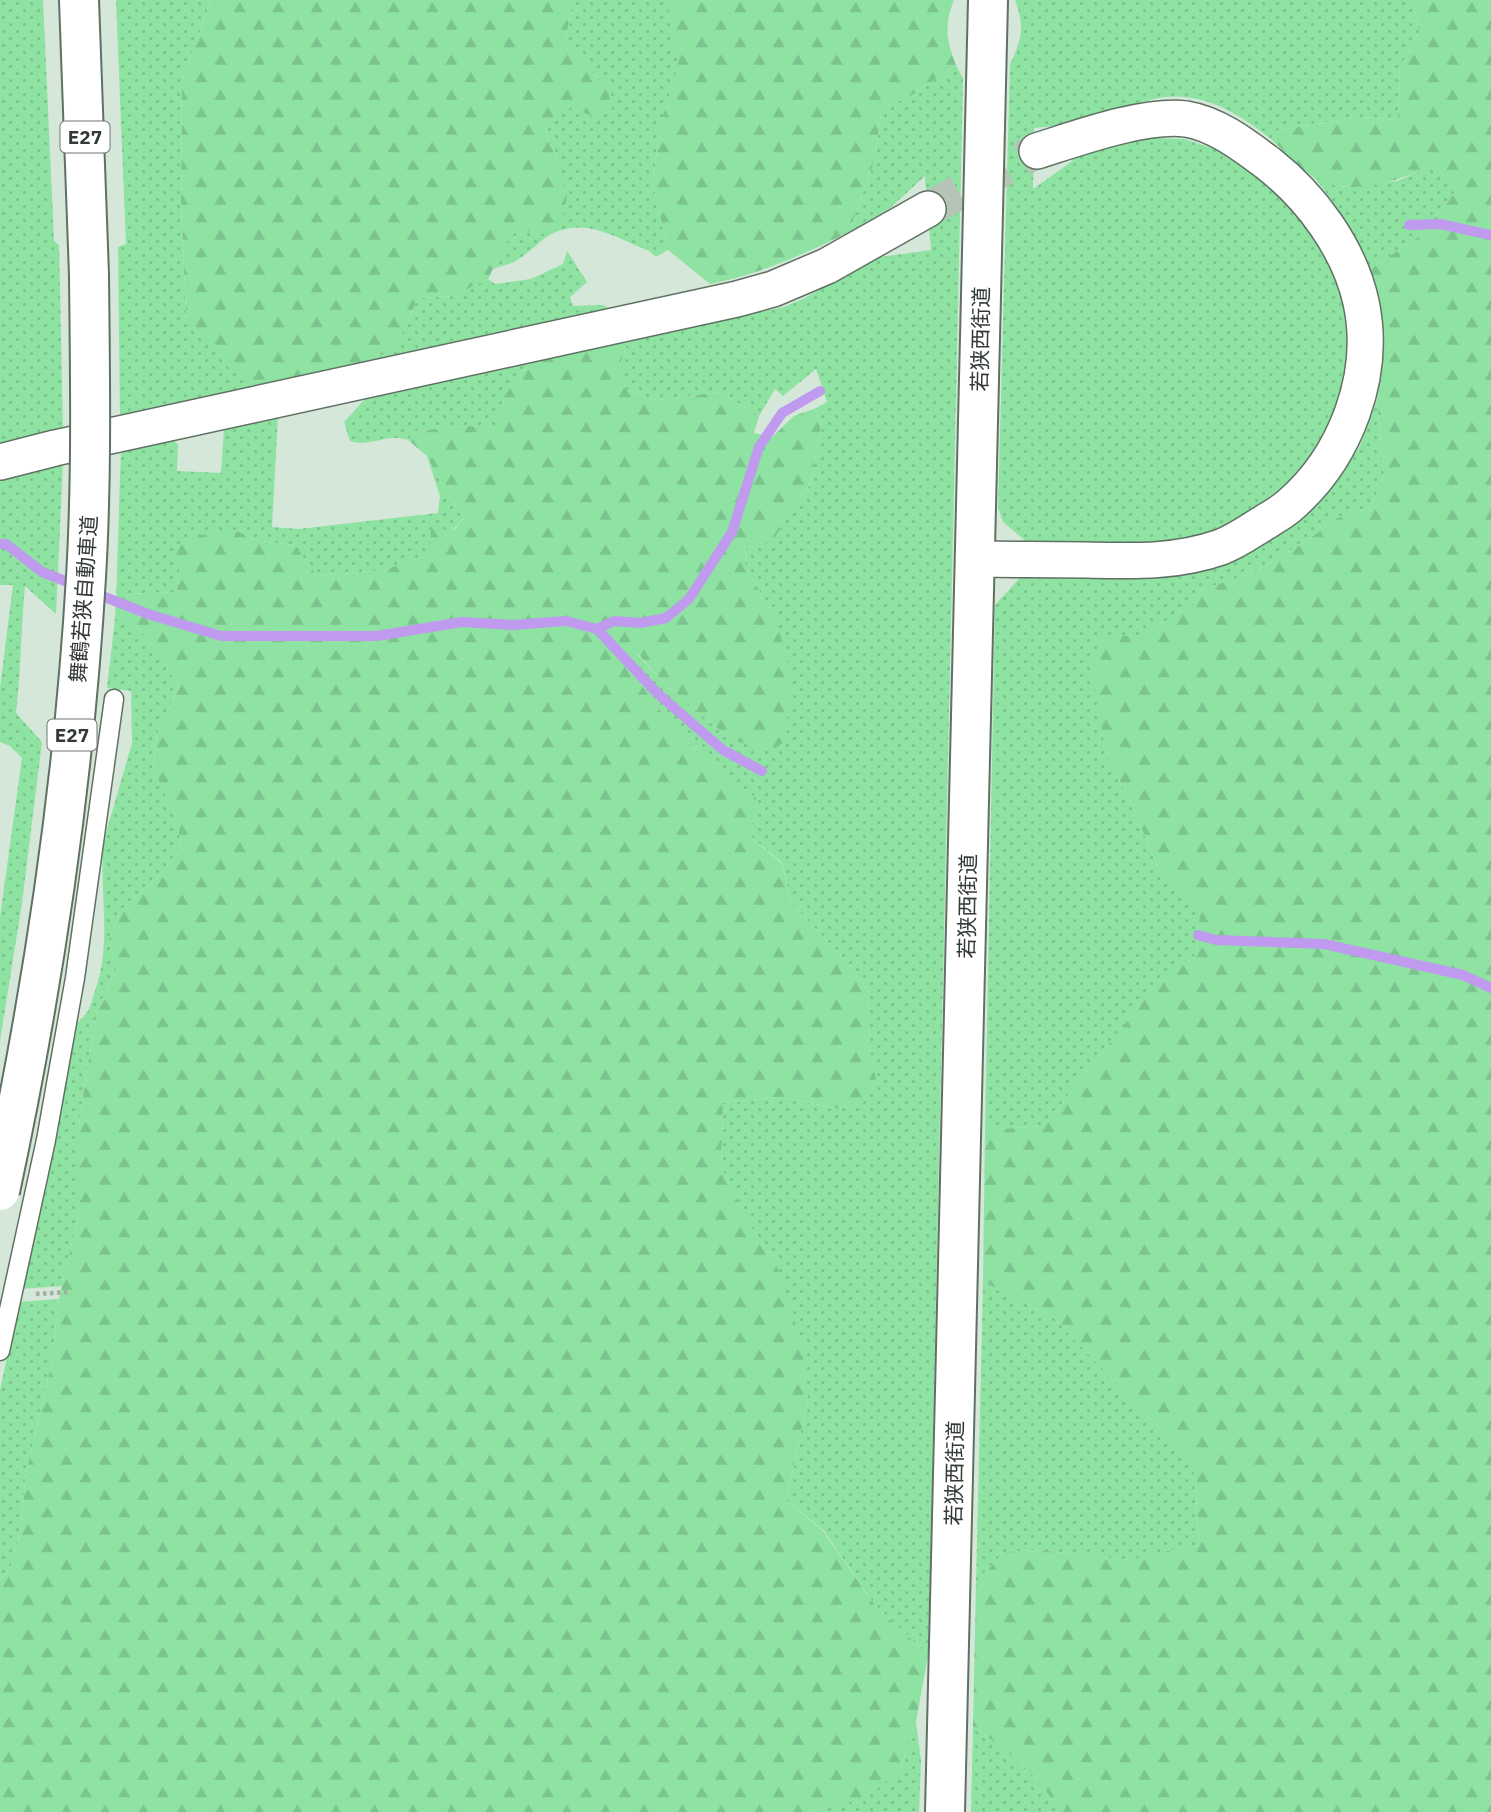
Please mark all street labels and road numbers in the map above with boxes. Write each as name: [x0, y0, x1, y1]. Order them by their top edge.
road number: E27: [60, 122, 110, 153]
street label: 若狭西街道: [965, 286, 995, 392]
street label: 舞鶴若狭自動車道: [63, 514, 103, 684]
road number: E27: [48, 720, 96, 750]
street label: 若狭西街道: [952, 853, 982, 959]
street label: 若狭西街道: [939, 1420, 969, 1526]

